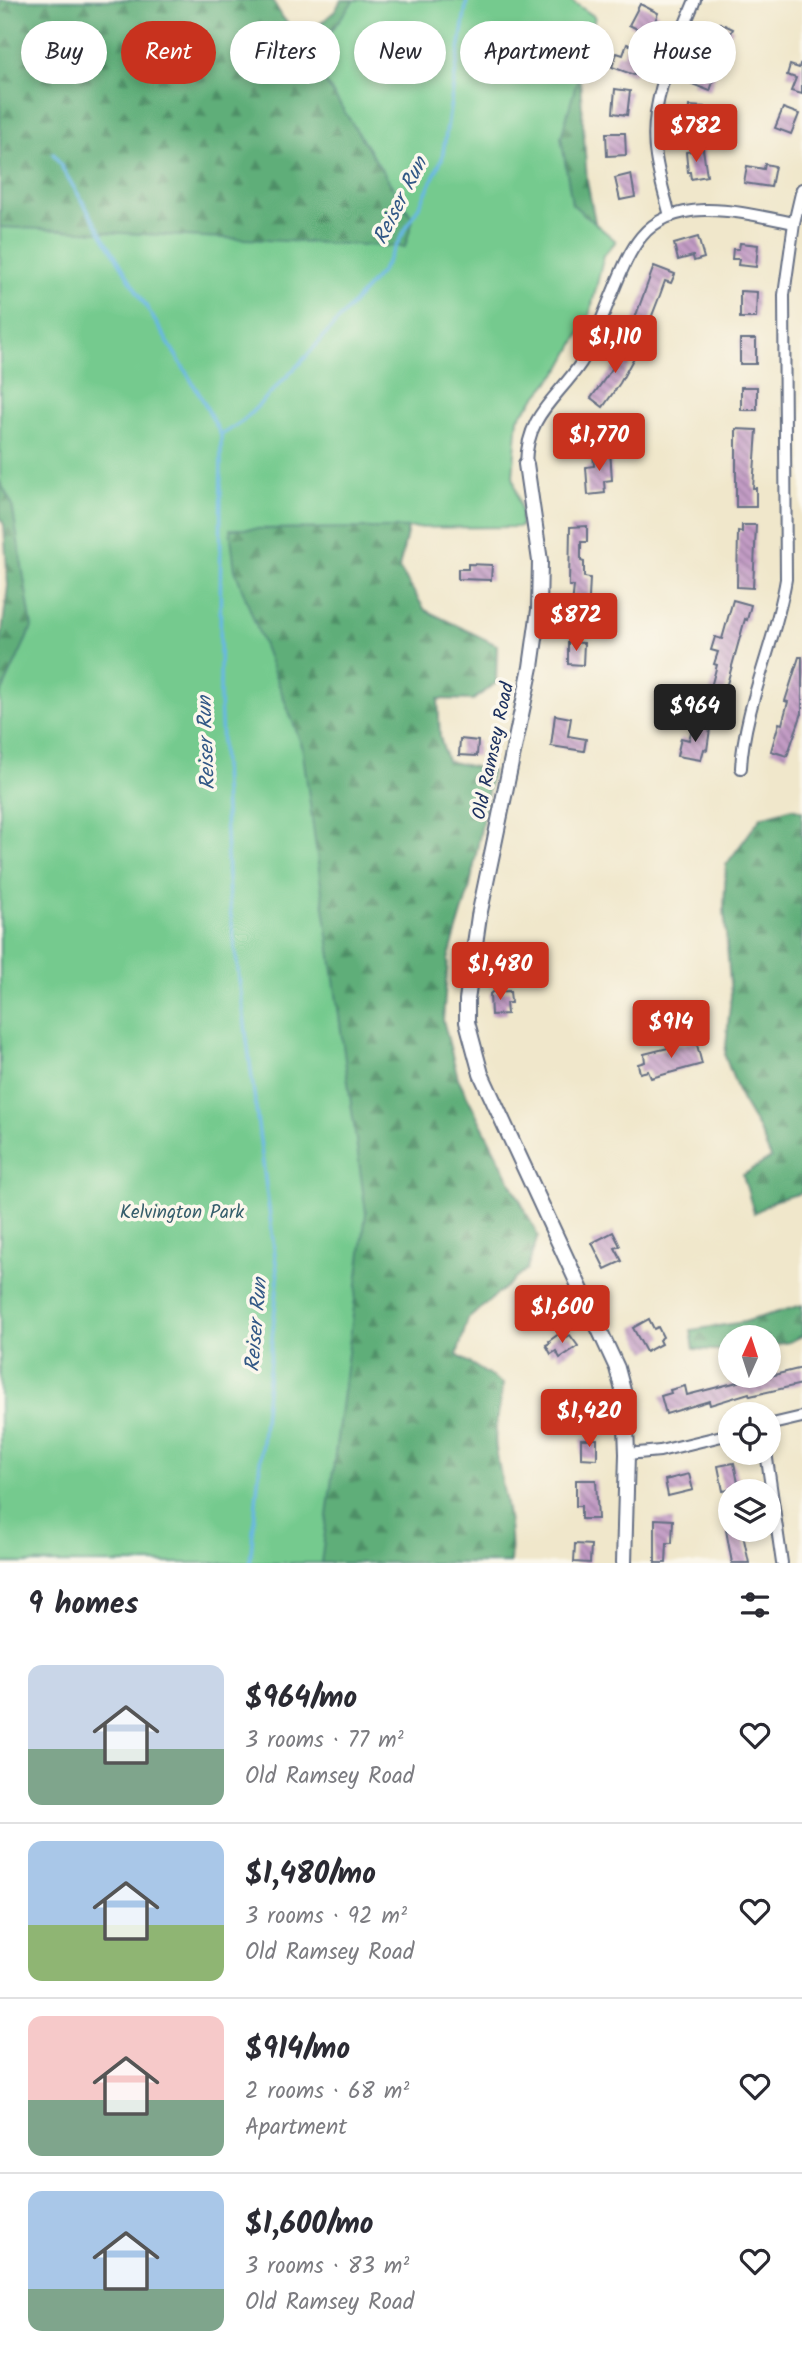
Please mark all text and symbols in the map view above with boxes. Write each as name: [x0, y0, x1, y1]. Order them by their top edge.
chip: Buy: [21, 21, 107, 84]
chip: Rent: [121, 21, 216, 84]
chip: Filters: [230, 21, 340, 84]
chip: New: [354, 21, 446, 84]
chip: Apartment: [460, 21, 614, 84]
chip: House: [628, 21, 736, 84]
pin: $782: [655, 104, 737, 164]
text: $782: [670, 109, 722, 145]
water label: Reiser Run: [365, 150, 438, 250]
pin: $1,110: [558, 316, 672, 375]
text: $1,110: [589, 320, 641, 356]
pin: $1,770: [542, 414, 656, 473]
text: $1,770: [569, 418, 629, 454]
pin: $872: [535, 594, 617, 653]
text: $872: [550, 598, 602, 634]
street label: Old Ramsey Road: [465, 679, 523, 822]
pin: $964: [654, 684, 736, 744]
text: $964: [670, 689, 720, 725]
water label: Reiser Run: [189, 694, 225, 791]
pin: $1,480: [443, 942, 557, 1002]
text: $1,480: [468, 947, 532, 983]
pin: $914: [630, 1000, 712, 1060]
text: $914: [649, 1005, 693, 1041]
park label: Kelvington Park: [120, 1198, 244, 1228]
water label: Reiser Run: [236, 1275, 278, 1373]
pin: $1,600: [505, 1286, 619, 1345]
text: $1,600: [531, 1290, 593, 1326]
north arrow: [718, 1325, 780, 1388]
map controls: [718, 1325, 781, 1542]
pin: $1,420: [532, 1390, 646, 1449]
text: $1,420: [557, 1394, 621, 1430]
button: locate: [718, 1402, 781, 1465]
button: layers: [718, 1479, 781, 1542]
text: 9 homes: [28, 1581, 139, 1629]
icon: filters: [736, 1586, 774, 1624]
text: $964/mo: [245, 1675, 357, 1723]
icon: home: [84, 1693, 168, 1777]
icon: heart: [736, 1716, 774, 1754]
text: 3 rooms · 77 m²: [245, 1723, 404, 1759]
text: Old Ramsey Road: [245, 1759, 414, 1795]
text: $1,480/mo: [245, 1851, 376, 1899]
icon: home: [84, 1869, 168, 1953]
icon: heart: [736, 1892, 774, 1930]
text: 3 rooms · 92 m²: [245, 1899, 407, 1935]
text: Old Ramsey Road: [245, 1935, 414, 1971]
text: $914/mo: [245, 2026, 350, 2074]
icon: home: [84, 2044, 168, 2128]
icon: heart: [736, 2067, 774, 2105]
text: 2 rooms · 68 m²: [245, 2074, 409, 2110]
text: Apartment: [245, 2110, 347, 2146]
text: $1,600/mo: [245, 2201, 373, 2249]
icon: home: [84, 2219, 168, 2303]
icon: heart: [736, 2242, 774, 2280]
text: 3 rooms · 83 m²: [245, 2249, 409, 2285]
text: Old Ramsey Road: [245, 2285, 414, 2321]

